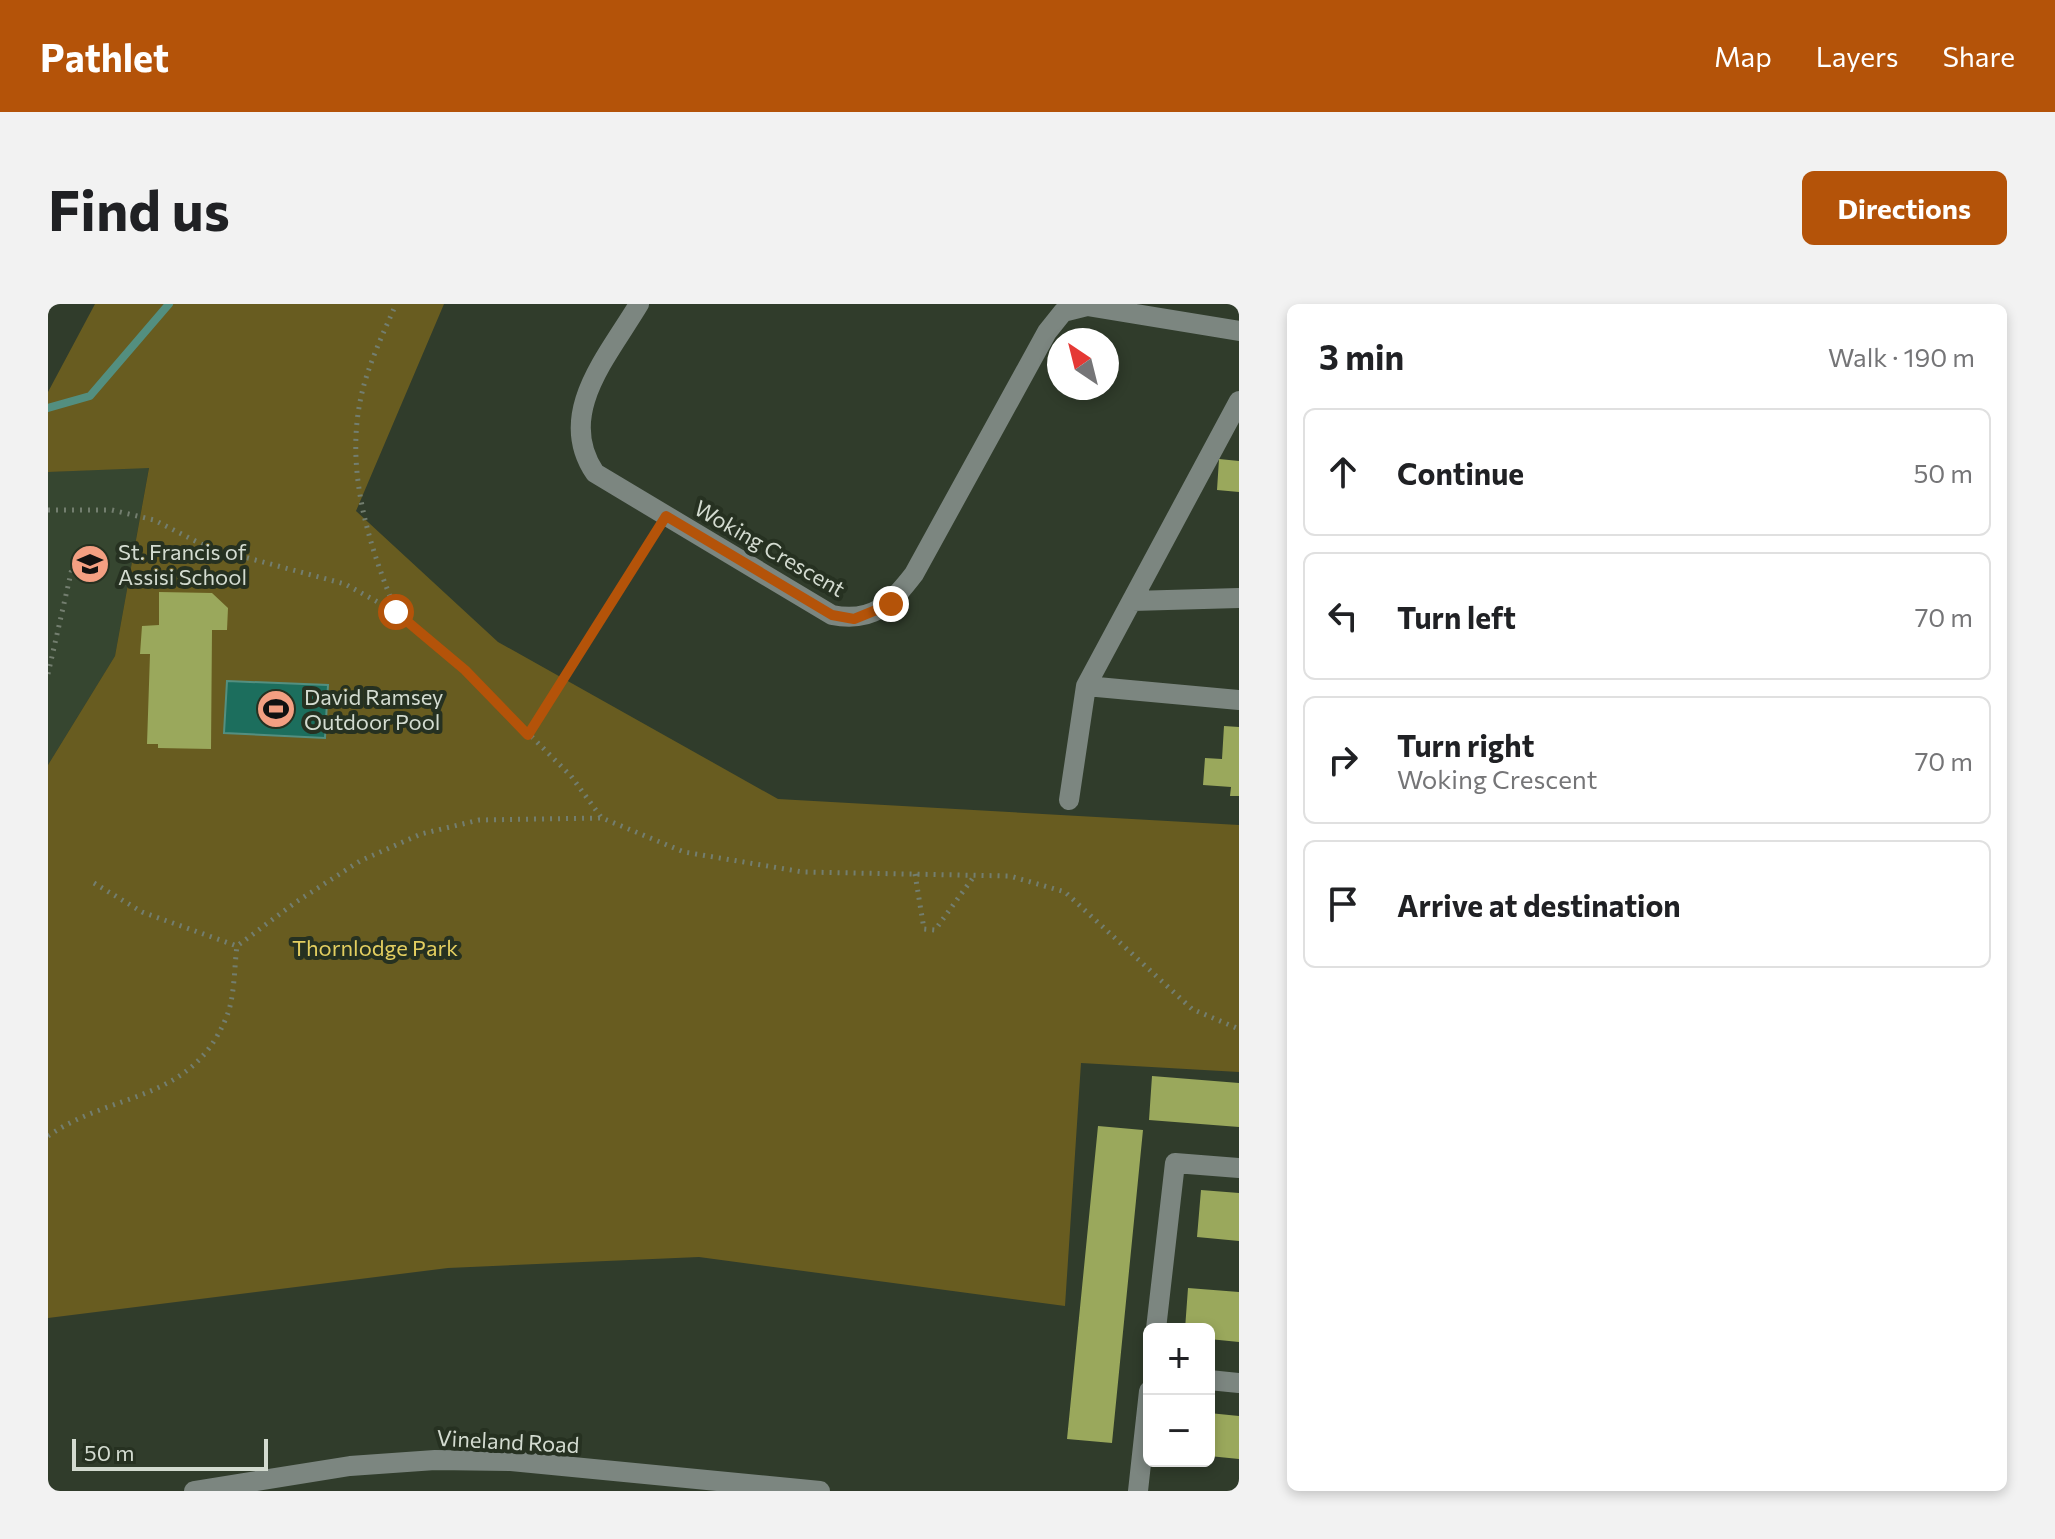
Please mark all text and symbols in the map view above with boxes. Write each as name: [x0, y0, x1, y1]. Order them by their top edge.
text: Pathlet: [40, 33, 169, 80]
text: Map: [1714, 39, 1772, 73]
text: Layers: [1816, 39, 1898, 73]
text: Share: [1942, 39, 2015, 73]
button: Directions: [1802, 171, 2007, 245]
text: Find us: [48, 174, 230, 243]
north arrow: [1047, 328, 1119, 400]
text: 3 min: [1319, 335, 1404, 377]
text: Walk · 190 m: [1828, 341, 1975, 372]
icon: ahead: [1321, 450, 1365, 494]
text: Continue: [1397, 454, 1524, 491]
text: 50 m: [1913, 457, 1973, 488]
street label: Woking Crescent: [690, 494, 850, 602]
place label: St. Francis of Assisi School: [118, 538, 247, 590]
school or university icon: St. Francis of Assisi School: [69, 543, 111, 585]
route end: [873, 586, 909, 622]
route start: [378, 594, 414, 630]
icon: left: [1321, 594, 1365, 638]
text: Turn left: [1397, 598, 1516, 635]
text: 70 m: [1915, 601, 1973, 632]
place label: David Ramsey Outdoor Pool: [304, 683, 443, 735]
sports icon: David Ramsey Outdoor Pool: [255, 688, 297, 730]
text: Turn right: [1397, 726, 1534, 763]
icon: right: [1321, 738, 1365, 782]
text: 70 m: [1915, 745, 1973, 776]
text: Woking Crescent: [1397, 763, 1597, 794]
icon: arrive: [1321, 882, 1365, 926]
text: Arrive at destination: [1397, 886, 1681, 923]
park label: Thornlodge Park: [292, 934, 458, 961]
map controls: [1143, 1323, 1215, 1467]
button: +: [1143, 1323, 1215, 1395]
button: −: [1143, 1395, 1215, 1467]
street label: Vineland Road: [436, 1424, 580, 1458]
scale bar: [72, 1435, 268, 1471]
text: 50 m: [84, 1439, 134, 1466]

